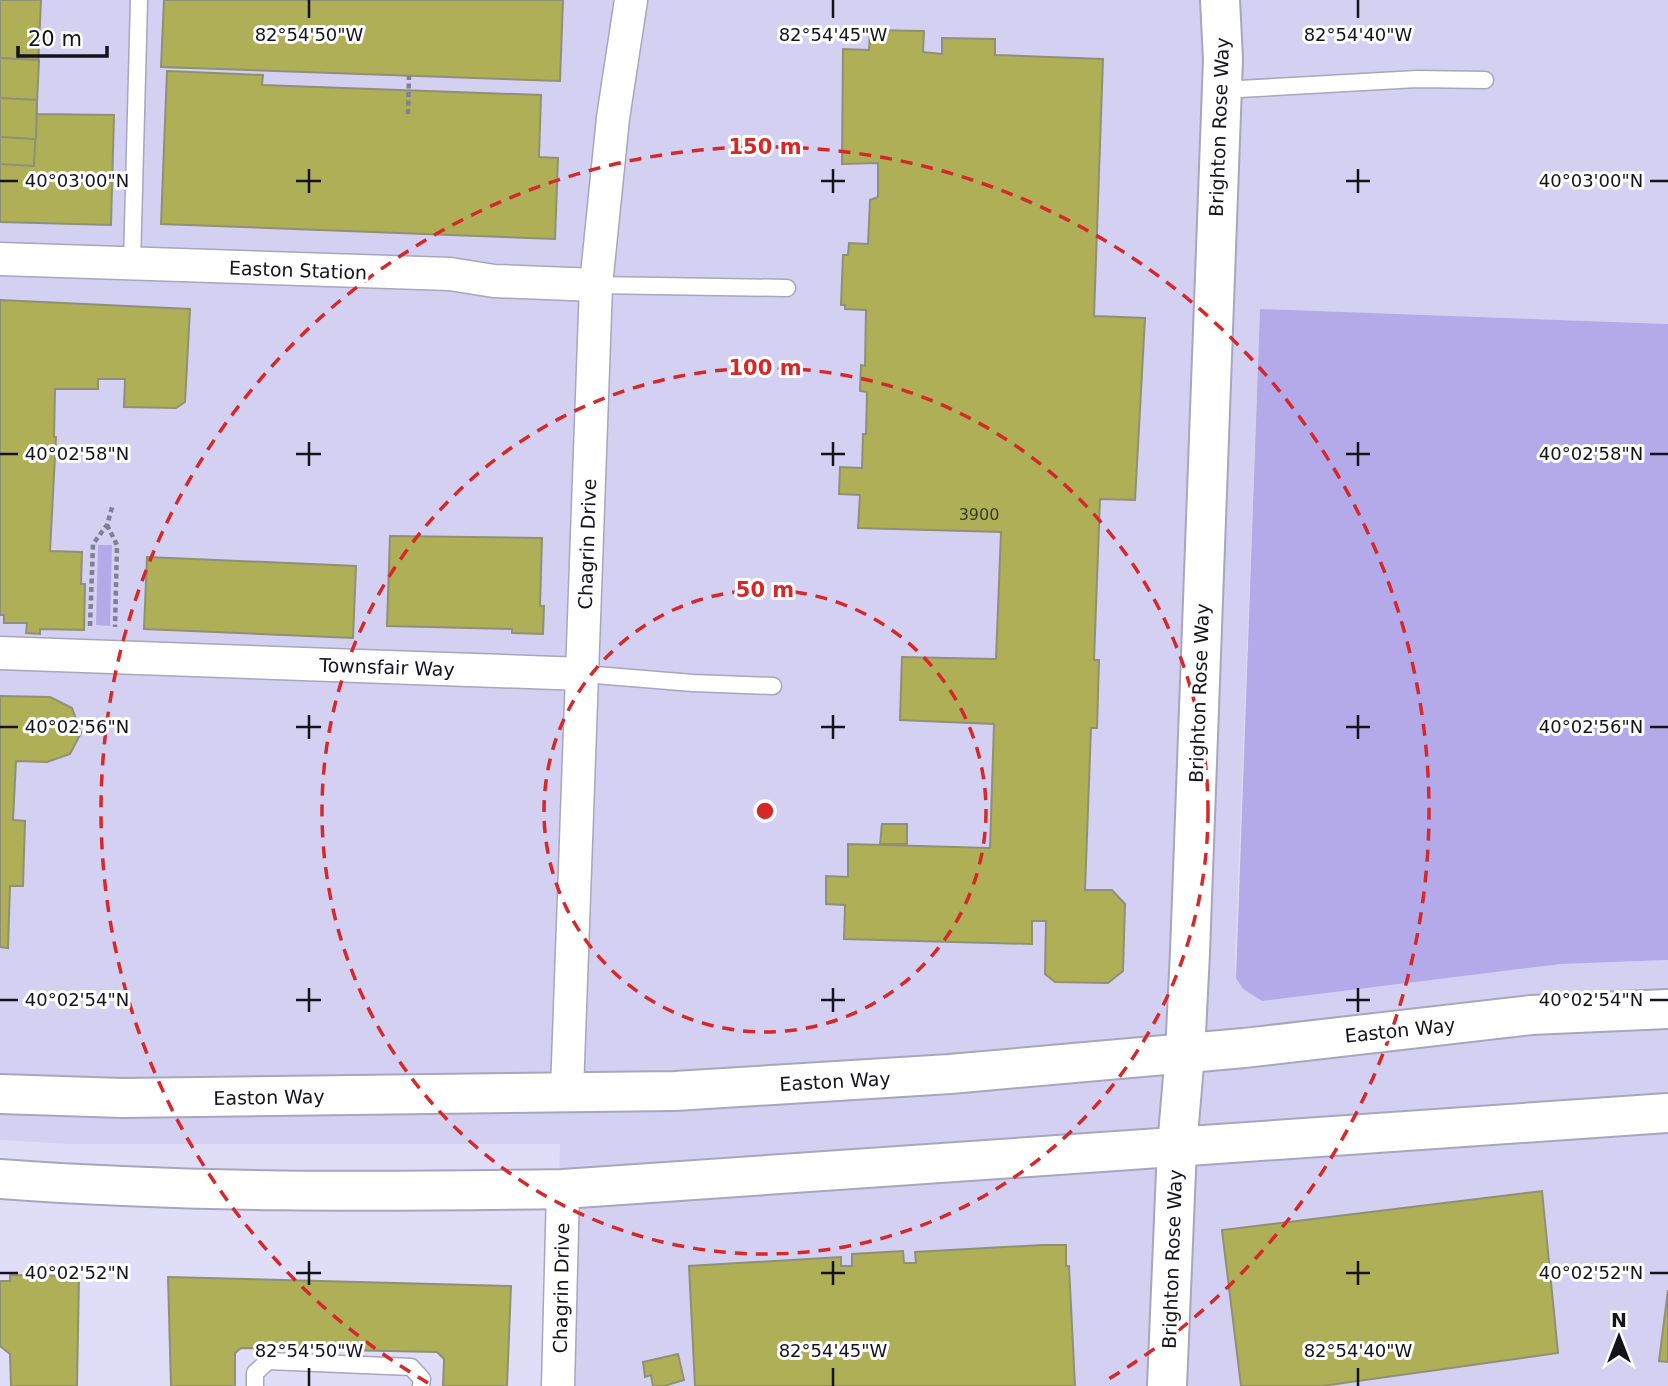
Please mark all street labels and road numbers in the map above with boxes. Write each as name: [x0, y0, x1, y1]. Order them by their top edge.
street label: Brighton Rose Way: [1205, 37, 1233, 217]
street label: Easton Station: [229, 257, 367, 283]
street label: Chagrin Drive: [574, 478, 600, 610]
street label: Brighton Rose Way: [1185, 603, 1213, 783]
street label: Townsfair Way: [318, 654, 455, 680]
street label: Easton Way: [1344, 1013, 1456, 1047]
street label: Easton Way: [779, 1067, 891, 1095]
street label: Easton Way: [213, 1085, 325, 1109]
street label: Brighton Rose Way: [1158, 1169, 1186, 1349]
street label: Chagrin Drive: [549, 1222, 573, 1354]

